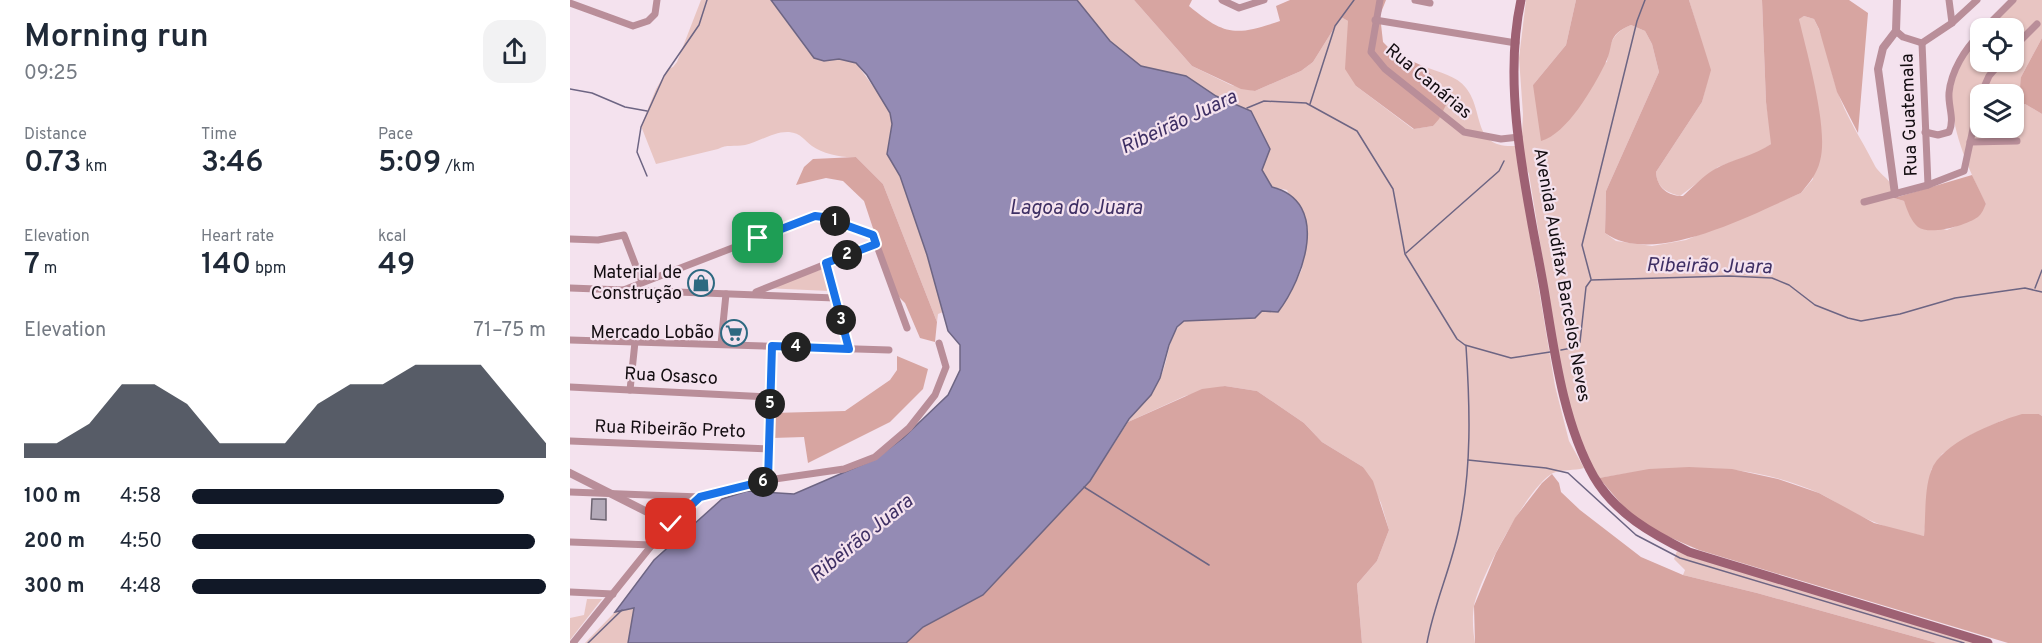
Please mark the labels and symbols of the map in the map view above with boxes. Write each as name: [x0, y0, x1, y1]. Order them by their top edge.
street label: Rua Canárias: [1380, 39, 1476, 125]
street label: Rua Guatemala: [1896, 53, 1924, 177]
water label: Ribeirão Juara: [1117, 84, 1242, 161]
street label: Avenida Audifax Barcelos Neves: [1527, 146, 1595, 404]
water label: Lagoa do Juara: [1010, 196, 1143, 222]
pin: 1: [820, 206, 850, 236]
pin: [732, 212, 783, 263]
pin: 2: [832, 240, 862, 270]
water label: Ribeirão Juara: [1646, 253, 1773, 281]
place label: Material de Construção: [591, 262, 682, 306]
shop icon: Material de Construção: [686, 268, 716, 298]
pin: 3: [826, 305, 856, 335]
supermarket icon: Mercado Lobão: [719, 318, 749, 348]
place label: Mercado Lobão: [590, 322, 714, 345]
pin: 4: [781, 332, 811, 362]
street label: Rua Osasco: [624, 363, 718, 391]
pin: 5: [755, 389, 785, 419]
street label: Rua Ribeirão Preto: [594, 416, 746, 444]
pin: 6: [748, 467, 778, 497]
water label: Ribeirão Juara: [805, 489, 920, 589]
pin: [645, 498, 696, 549]

